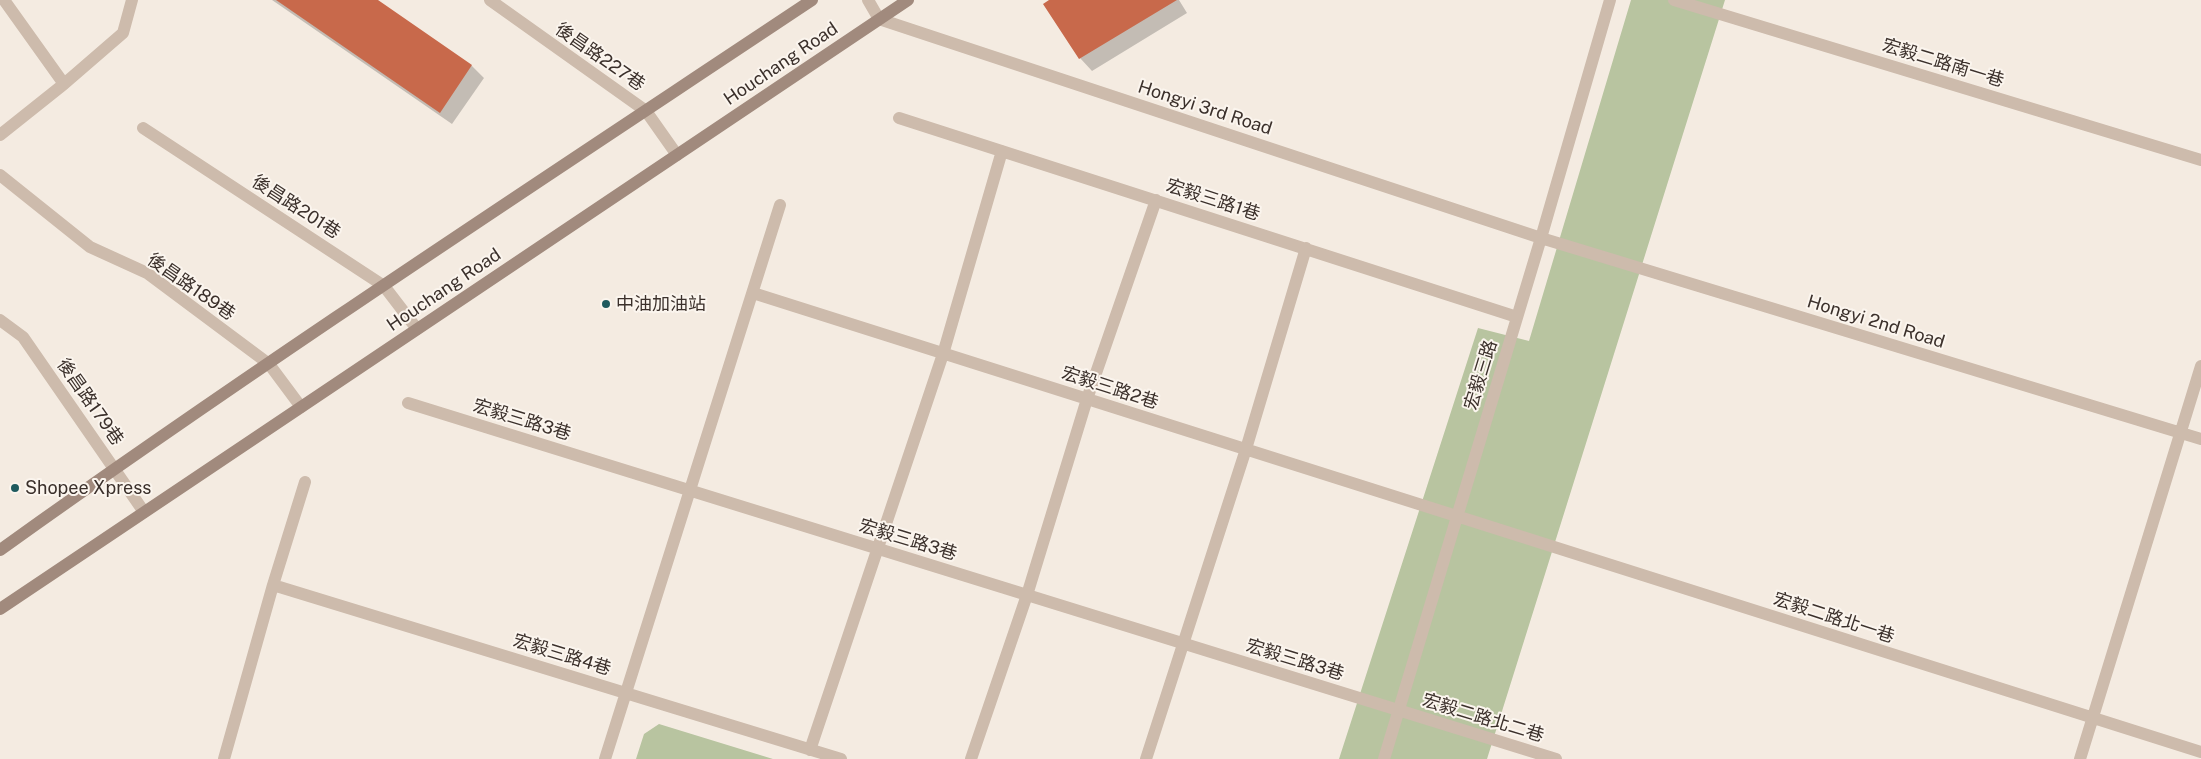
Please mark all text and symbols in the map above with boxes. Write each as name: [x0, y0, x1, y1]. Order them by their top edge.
street label: 後昌路227巷: [551, 18, 649, 96]
street label: Houchang Road: [720, 18, 842, 110]
street label: 宏毅二路南一巷: [1880, 34, 2006, 92]
street label: Hongyi 3rd Road: [1135, 76, 1275, 140]
street label: 後昌路201巷: [248, 170, 344, 244]
street label: 宏毅三路1巷: [1163, 175, 1263, 225]
street label: Houchang Road: [383, 244, 505, 336]
street label: 後昌路189巷: [143, 249, 239, 325]
street label: Hongyi 2nd Road: [1805, 291, 1947, 353]
place label: 中油加油站: [616, 293, 706, 315]
marker: 中油加油站: [600, 298, 612, 310]
street label: 宏毅三路: [1460, 337, 1502, 413]
street label: 後昌路179巷: [52, 354, 128, 450]
street label: 宏毅三路2巷: [1059, 362, 1161, 414]
street label: 宏毅三路3巷: [470, 395, 574, 445]
place label: Shopee Xpress: [25, 477, 151, 499]
marker: Shopee Xpress: [9, 482, 21, 494]
street label: 宏毅三路3巷: [856, 515, 960, 565]
street label: 宏毅二路北一巷: [1771, 588, 1897, 648]
street label: 宏毅三路4巷: [510, 630, 614, 680]
street label: 宏毅三路3巷: [1243, 635, 1347, 685]
street label: 宏毅二路北二巷: [1420, 689, 1546, 747]

